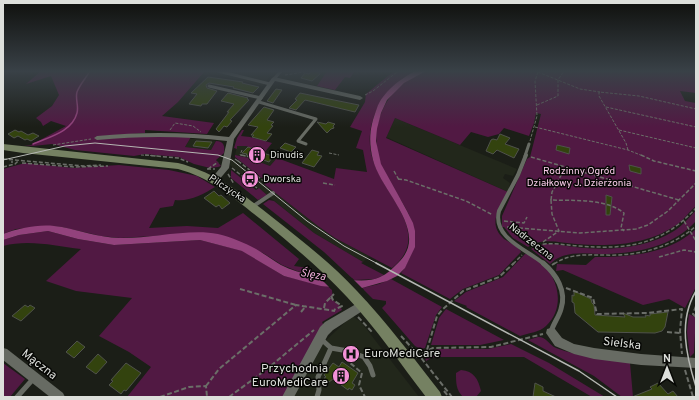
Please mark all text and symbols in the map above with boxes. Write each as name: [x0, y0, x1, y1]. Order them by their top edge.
building icon: Dinudis: [247, 145, 267, 165]
place label: Dinudis: [270, 149, 304, 162]
park label: Rodzinny Ogród Działkowy J. Dzierżonia: [527, 165, 631, 190]
bus stop icon: Dworska: [240, 169, 260, 189]
street label: Pilczycka: [206, 172, 248, 206]
place label: Dworska: [263, 173, 301, 186]
street label: Nadrzeczna: [506, 221, 556, 263]
water label: Ślęza: [299, 265, 327, 284]
street label: Sielska: [602, 334, 642, 354]
hospital icon: EuroMediCare: [341, 344, 361, 364]
street label: Mączna: [18, 346, 60, 384]
place label: EuroMediCare: [364, 346, 440, 362]
north arrow: [647, 348, 687, 388]
text: N: [663, 352, 671, 366]
place label: Przychodnia EuroMediCare: [252, 361, 328, 391]
building icon: Przychodnia EuroMediCare: [331, 366, 351, 386]

